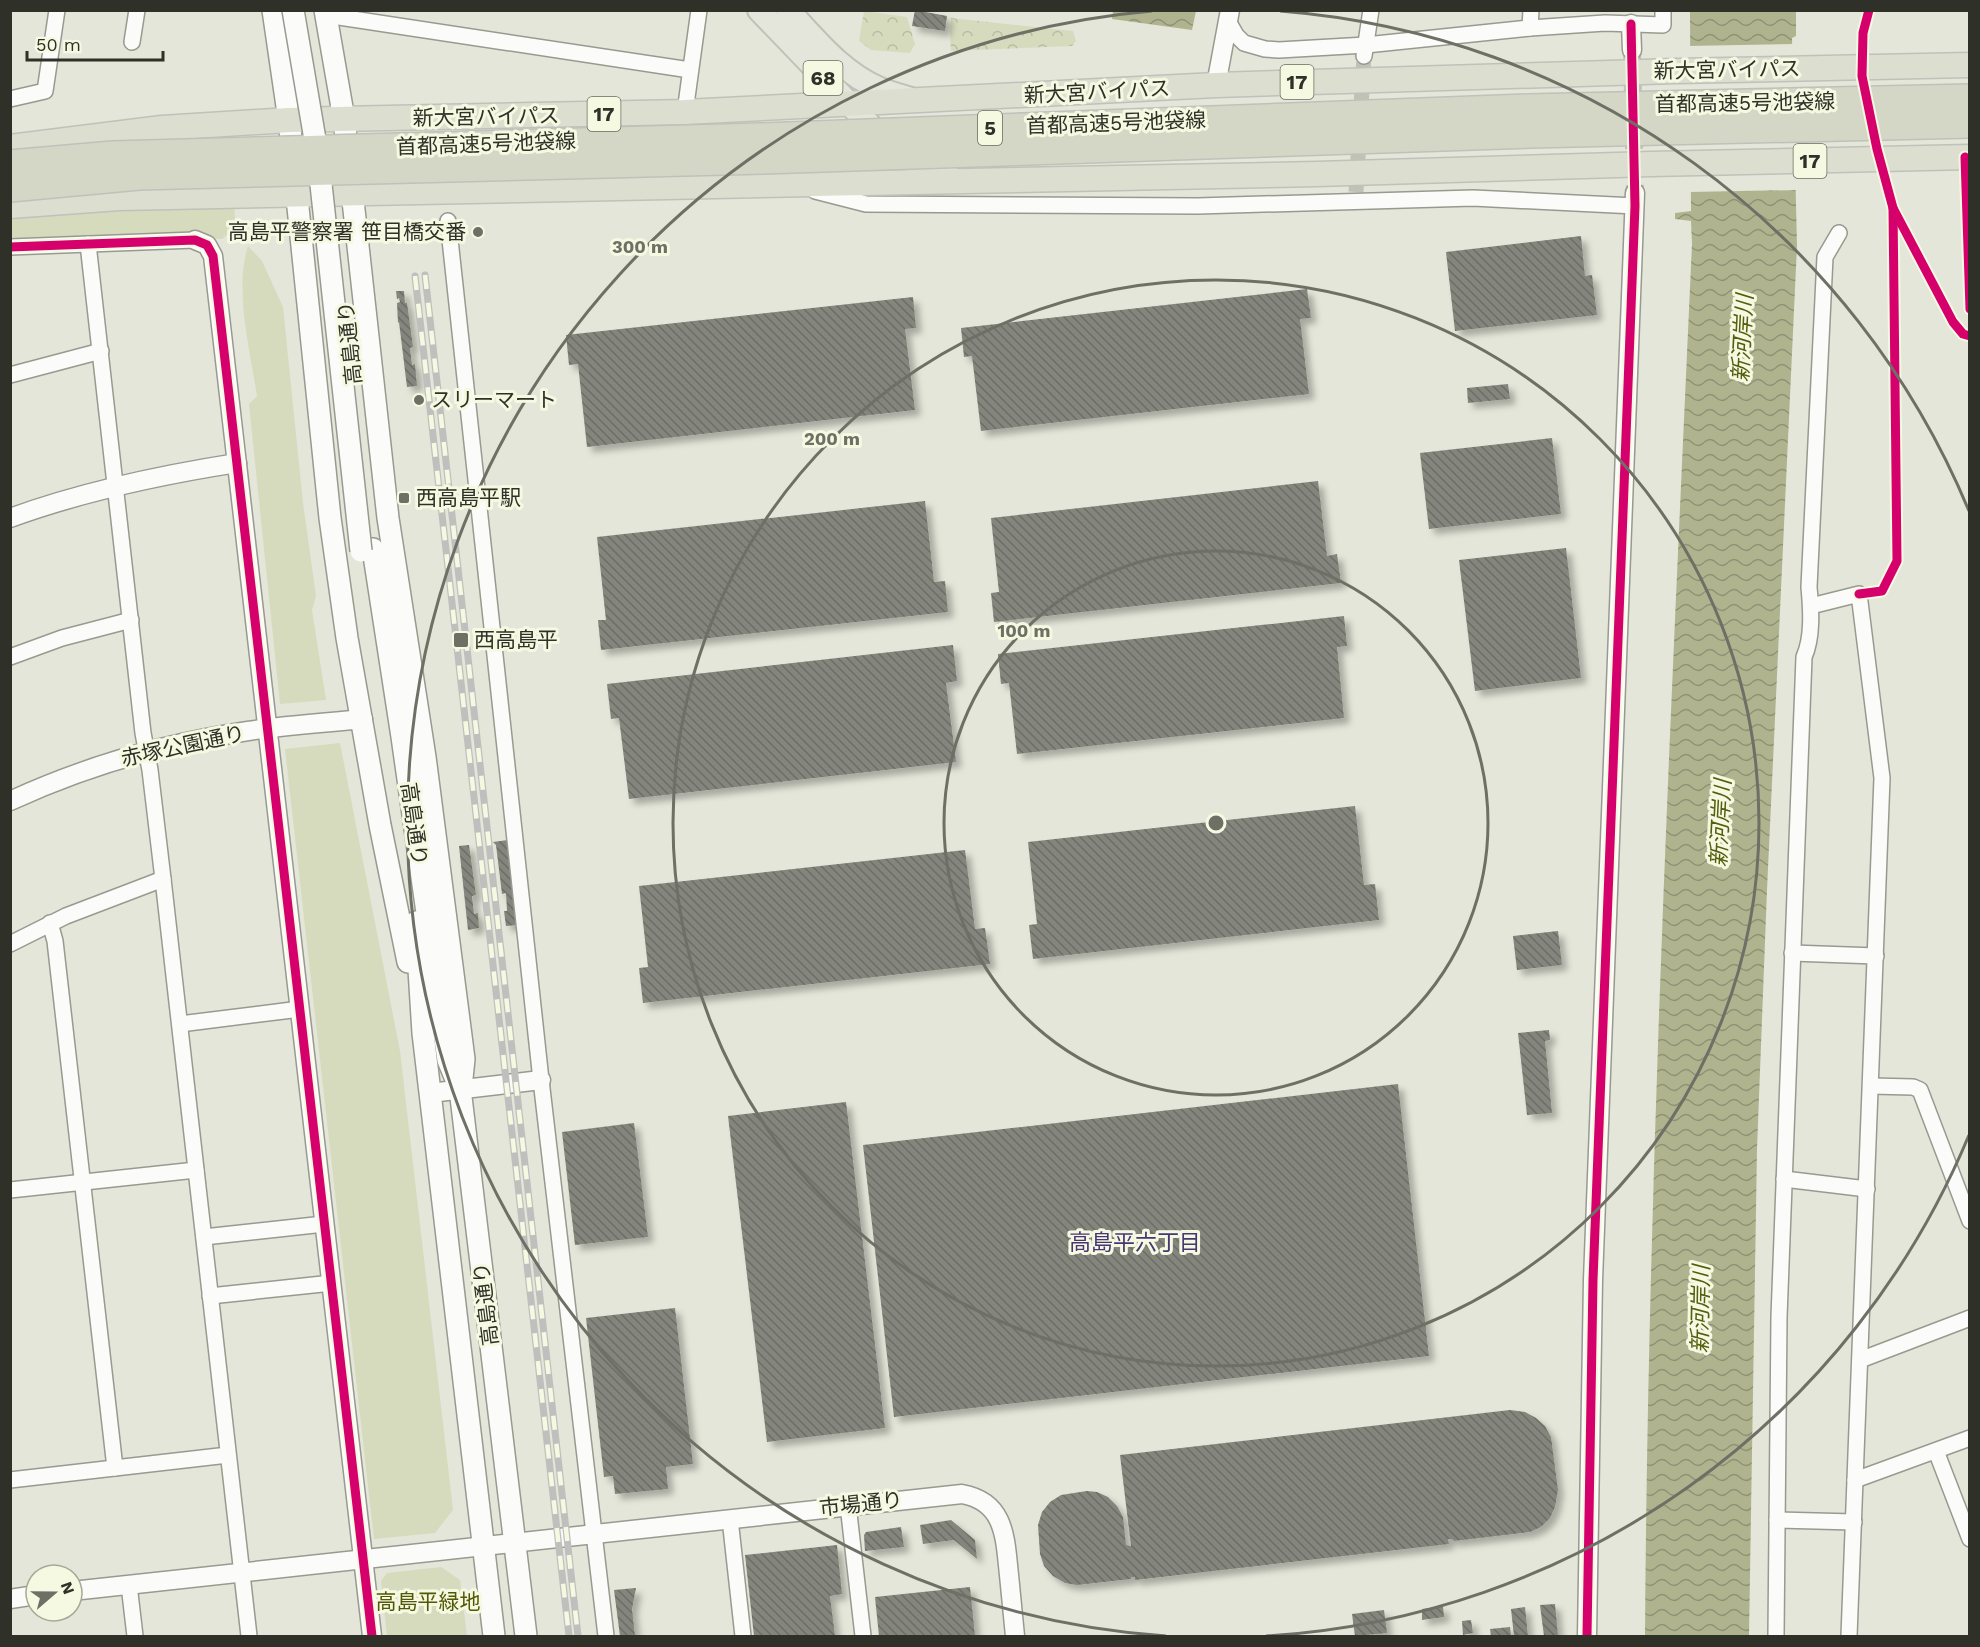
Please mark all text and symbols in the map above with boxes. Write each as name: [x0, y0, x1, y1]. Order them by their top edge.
scale bar: [27, 24, 164, 62]
text: 50 m: [36, 34, 81, 55]
street label: 新大宮バイパス: [1653, 56, 1800, 83]
road number: 68: [804, 61, 842, 95]
road number: 17: [1280, 65, 1314, 99]
street label: 新大宮バイパス: [1023, 75, 1171, 108]
street label: 首都高速5号池袋線: [1655, 88, 1835, 117]
road number: 17: [588, 97, 620, 131]
street label: 新大宮バイパス: [412, 103, 559, 130]
street label: 首都高速5号池袋線: [1025, 107, 1206, 138]
road number: 5: [978, 111, 1002, 145]
street label: 首都高速5号池袋線: [395, 128, 576, 159]
road number: 17: [1794, 144, 1826, 178]
place label: 高島平警察署 笹目橋交番: [228, 219, 466, 244]
marker: 高島平警察署 笹目橋交番: [471, 225, 485, 239]
text: 300 m: [612, 236, 668, 257]
water label: 新河岸川: [1728, 291, 1757, 383]
street label: 高島通り: [333, 300, 366, 386]
place label: スリーマート: [431, 387, 557, 412]
marker: スリーマート: [412, 393, 426, 407]
text: 200 m: [804, 428, 860, 449]
place label: 西高島平駅: [416, 485, 521, 510]
marker: 西高島平駅: [397, 491, 411, 505]
text: 100 m: [997, 620, 1051, 641]
place label: 西高島平: [474, 627, 558, 652]
marker: 西高島平: [452, 631, 470, 649]
street label: 赤塚公園通り: [119, 720, 247, 771]
water label: 新河岸川: [1706, 776, 1735, 868]
street label: 高島通り: [396, 781, 433, 867]
centre of rings: [1206, 813, 1226, 833]
district label: 高島平六丁目: [1069, 1230, 1201, 1255]
street label: 高島通り: [468, 1261, 503, 1347]
water label: 新河岸川: [1687, 1263, 1714, 1353]
street label: 市場通り: [818, 1487, 904, 1520]
north arrow: [24, 1563, 84, 1623]
text: N: [57, 1579, 79, 1597]
park label: 高島平緑地: [376, 1589, 481, 1614]

